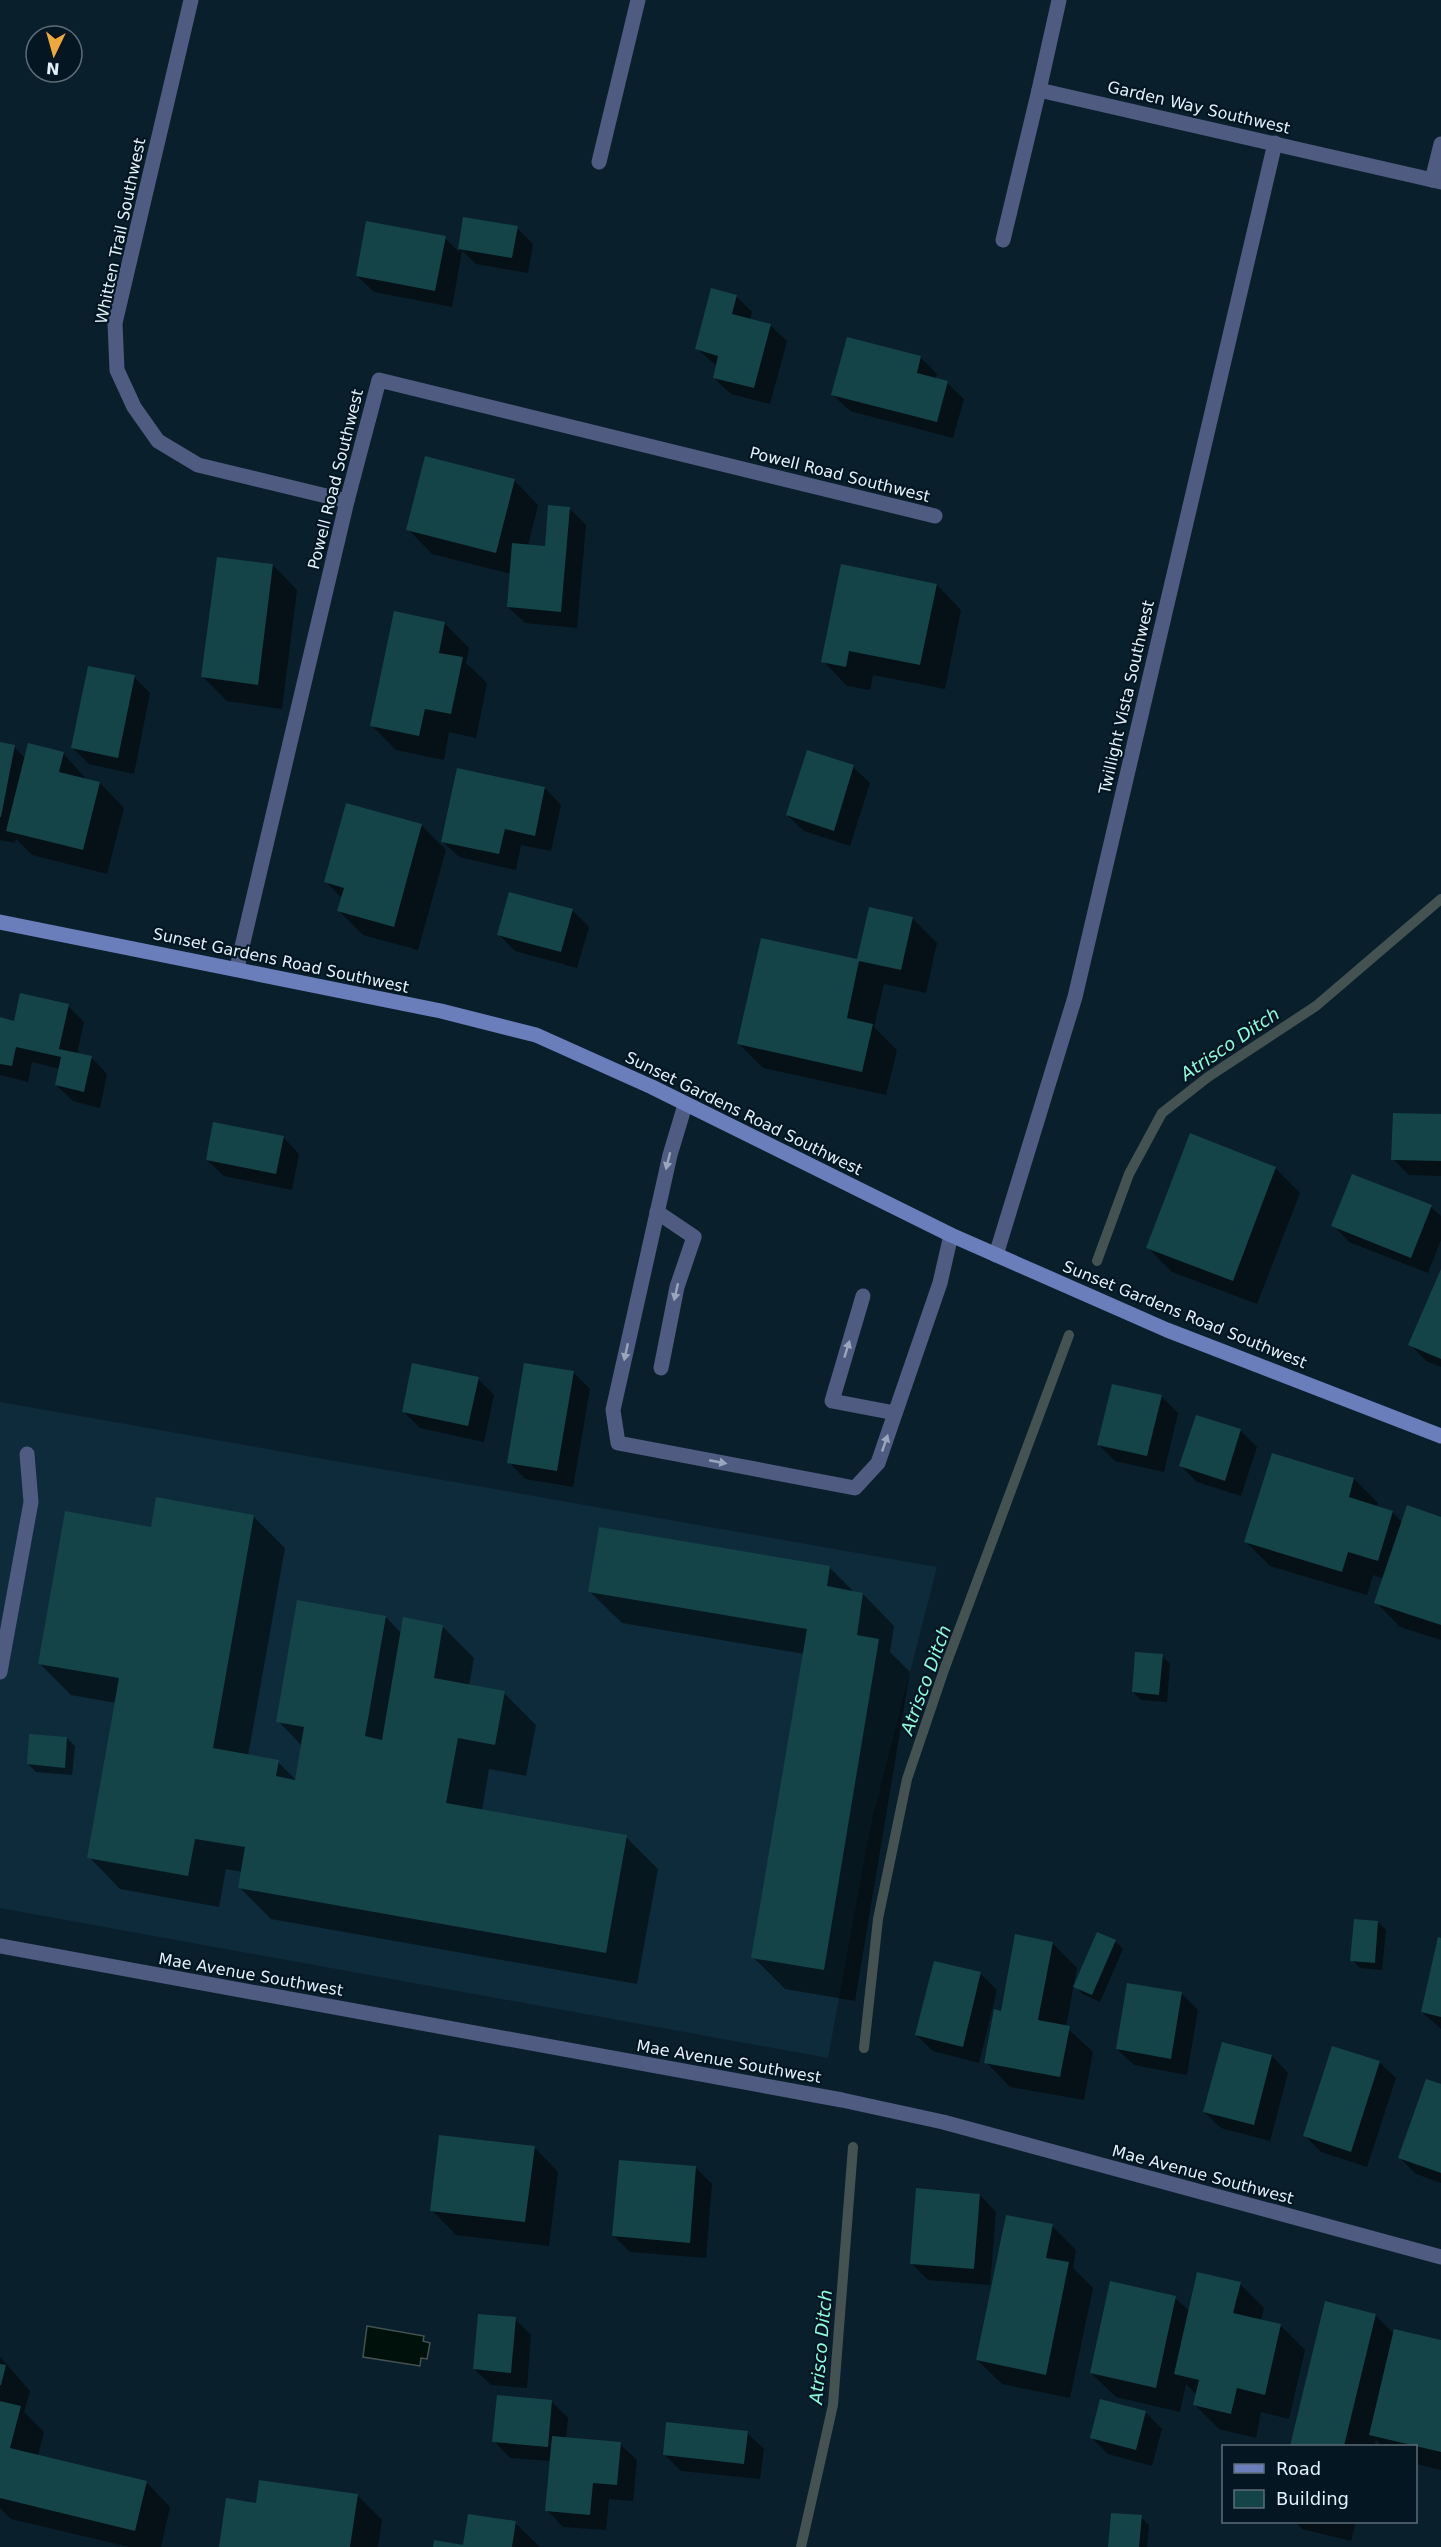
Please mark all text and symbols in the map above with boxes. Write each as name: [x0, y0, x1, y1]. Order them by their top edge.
north arrow: [24, 24, 84, 84]
text: N: [45, 58, 60, 78]
street label: Garden Way Southwest: [1106, 77, 1292, 138]
street label: Whitten Trail Southwest: [91, 136, 150, 326]
street label: Powell Road Southwest: [304, 387, 367, 571]
street label: Powell Road Southwest: [748, 443, 932, 506]
street label: Twillight Vista Southwest: [1095, 598, 1158, 797]
street label: Sunset Gardens Road Southwest: [151, 924, 411, 997]
water label: Atrisco Ditch: [1175, 1003, 1283, 1085]
street label: Sunset Gardens Road Southwest: [622, 1048, 865, 1179]
one-way arrow: [663, 1152, 673, 1171]
street label: Sunset Gardens Road Southwest: [1060, 1257, 1310, 1372]
one-way arrow: [670, 1283, 680, 1302]
one-way arrow: [843, 1340, 853, 1358]
one-way arrow: [620, 1342, 630, 1361]
one-way arrow: [881, 1434, 890, 1452]
one-way arrow: [709, 1458, 728, 1467]
water label: Atrisco Ditch: [896, 1622, 955, 1738]
street label: Mae Avenue Southwest: [157, 1949, 345, 2000]
street label: Mae Avenue Southwest: [635, 2036, 823, 2087]
street label: Mae Avenue Southwest: [1110, 2141, 1296, 2208]
water label: Atrisco Ditch: [805, 2289, 836, 2406]
legend: [1222, 2445, 1417, 2523]
text: Road: [1276, 2458, 1321, 2479]
text: Building: [1276, 2488, 1349, 2509]

